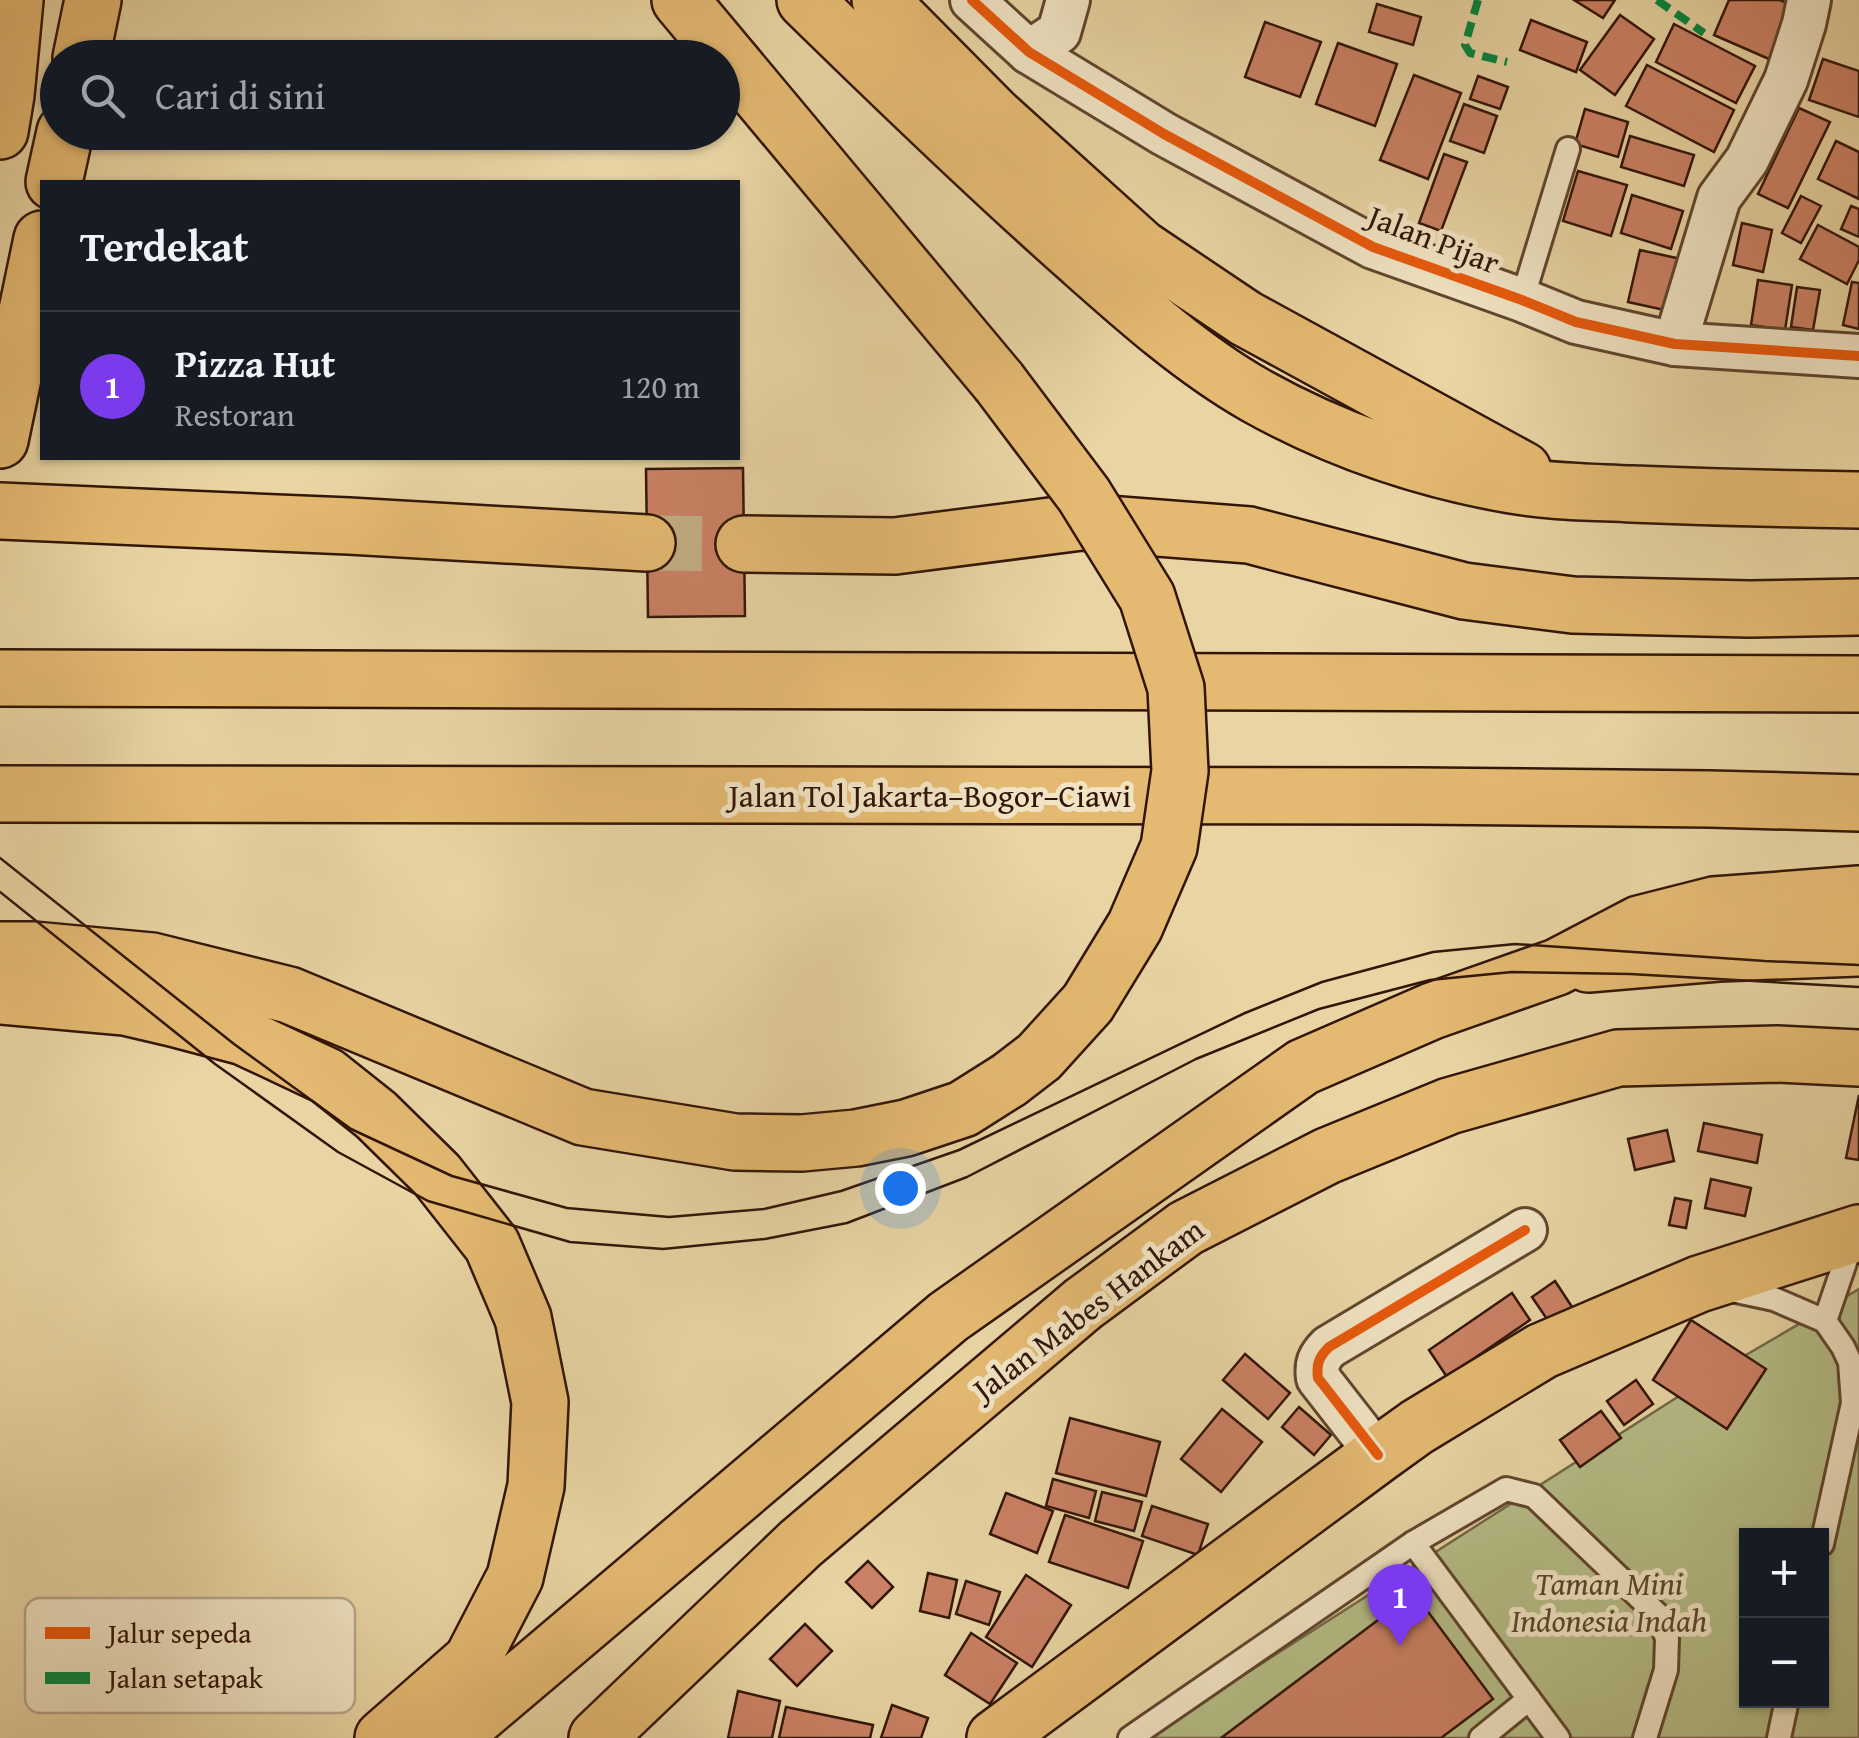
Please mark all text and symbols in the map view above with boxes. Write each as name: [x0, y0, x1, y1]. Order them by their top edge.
search box: [40, 40, 740, 150]
text: Cari di sini: [155, 67, 325, 123]
icon: search: [75, 68, 130, 123]
street label: Jalan Pijar: [1358, 191, 1507, 286]
text: Terdekat: [80, 215, 249, 276]
text: Pizza Hut: [175, 335, 335, 391]
text: 1: [104, 363, 121, 410]
text: 120 m: [621, 363, 700, 410]
text: Restoran: [175, 391, 295, 438]
street label: Jalan Tol Jakarta–Bogor–Ciawi: [725, 772, 1131, 819]
your location: [875, 1163, 926, 1214]
street label: Jalan Mabes Hankam: [959, 1206, 1213, 1414]
map controls: [1739, 1528, 1829, 1708]
button: +: [1739, 1528, 1829, 1618]
park label: Taman Mini Indonesia Indah: [1511, 1560, 1707, 1644]
pin: 1: [1368, 1564, 1432, 1646]
legend: [25, 1598, 355, 1713]
text: Jalur sepeda: [105, 1612, 252, 1653]
button: −: [1739, 1618, 1829, 1708]
text: Jalan setapak: [105, 1657, 264, 1698]

